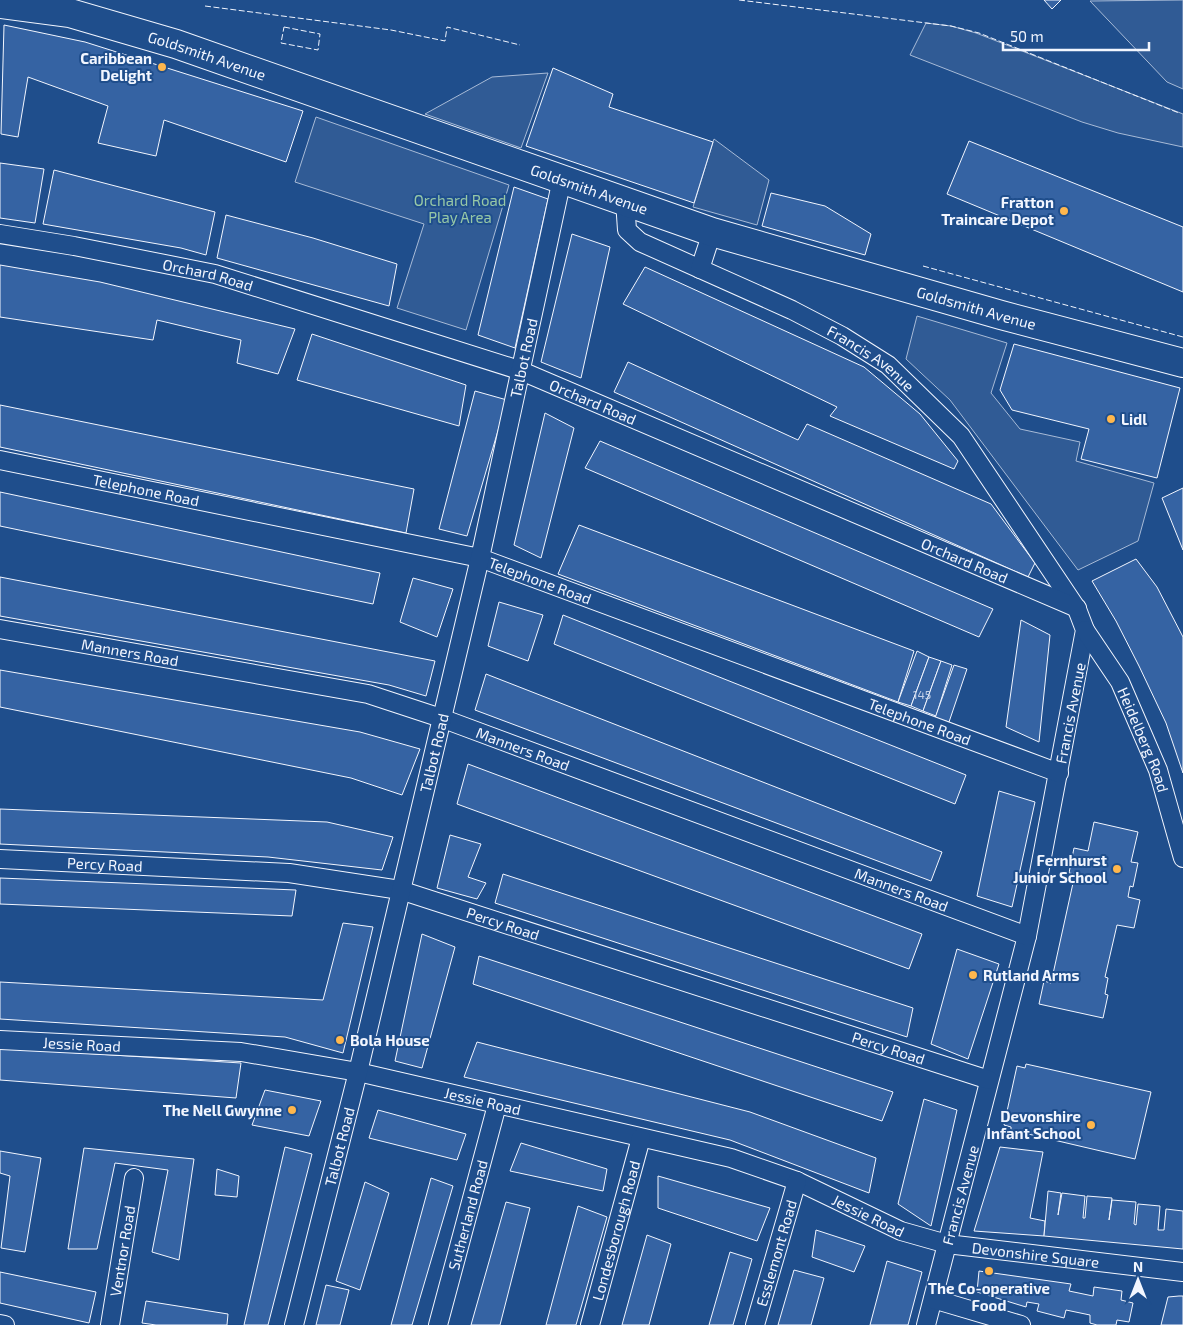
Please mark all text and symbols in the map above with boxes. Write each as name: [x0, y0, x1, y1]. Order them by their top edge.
scale bar: [1003, 20, 1149, 52]
street label: Goldsmith Avenue: [146, 27, 268, 84]
text: 50 m: [1010, 27, 1044, 45]
place label: Caribbean Delight: [80, 49, 152, 84]
marker: Caribbean Delight: [156, 61, 168, 73]
street label: Goldsmith Avenue: [528, 160, 650, 218]
park label: Orchard Road Play Area: [414, 191, 506, 226]
place label: Fratton Traincare Depot: [941, 193, 1054, 228]
marker: Fratton Traincare Depot: [1058, 205, 1070, 217]
street label: Orchard Road: [161, 255, 255, 295]
street label: Goldsmith Avenue: [915, 282, 1038, 333]
street label: Talbot Road: [506, 316, 541, 399]
street label: Francis Avenue: [824, 321, 918, 395]
street label: Orchard Road: [547, 375, 639, 428]
place label: Lidl: [1121, 410, 1147, 428]
marker: Lidl: [1105, 413, 1117, 425]
street label: Telephone Road: [91, 470, 201, 509]
street label: Orchard Road: [919, 534, 1011, 587]
street label: Telephone Road: [486, 553, 594, 608]
street label: Manners Road: [80, 635, 180, 669]
street label: Francis Avenue: [1051, 661, 1089, 765]
street label: Heidelberg Road: [1114, 684, 1173, 794]
house number: 145: [913, 687, 931, 701]
street label: Telephone Road: [866, 694, 974, 749]
street label: Talbot Road: [416, 711, 452, 794]
street label: Manners Road: [474, 723, 572, 774]
place label: Fernhurst Junior School: [1013, 851, 1107, 886]
street label: Percy Road: [67, 853, 143, 875]
marker: Fernhurst Junior School: [1111, 863, 1123, 875]
street label: Manners Road: [852, 864, 951, 915]
street label: Percy Road: [464, 903, 542, 943]
place label: Rutland Arms: [983, 966, 1079, 984]
marker: Rutland Arms: [967, 969, 979, 981]
street label: Percy Road: [850, 1027, 927, 1068]
place label: Bola House: [350, 1031, 430, 1049]
street label: Jessie Road: [42, 1033, 121, 1055]
marker: Bola House: [334, 1034, 346, 1046]
street label: Jessie Road: [443, 1083, 523, 1118]
place label: The Nell Gwynne: [163, 1101, 282, 1120]
marker: The Nell Gwynne: [286, 1104, 298, 1116]
street label: Talbot Road: [320, 1105, 358, 1188]
place label: Devonshire Infant School: [987, 1107, 1081, 1142]
marker: Devonshire Infant School: [1085, 1119, 1097, 1131]
street label: Francis Avenue: [938, 1143, 982, 1247]
street label: Sutherland Road: [444, 1158, 491, 1272]
street label: Londesborough Road: [588, 1158, 643, 1302]
street label: Jessie Road: [829, 1190, 908, 1240]
street label: Esslemont Road: [752, 1198, 800, 1308]
street label: Ventnor Road: [106, 1204, 138, 1298]
street label: Devonshire Square: [971, 1238, 1100, 1271]
north arrow: [1113, 1255, 1163, 1305]
text: N: [1133, 1258, 1143, 1275]
marker: The Co-operative Food: [983, 1265, 995, 1277]
place label: The Co-operative Food: [928, 1279, 1050, 1314]

